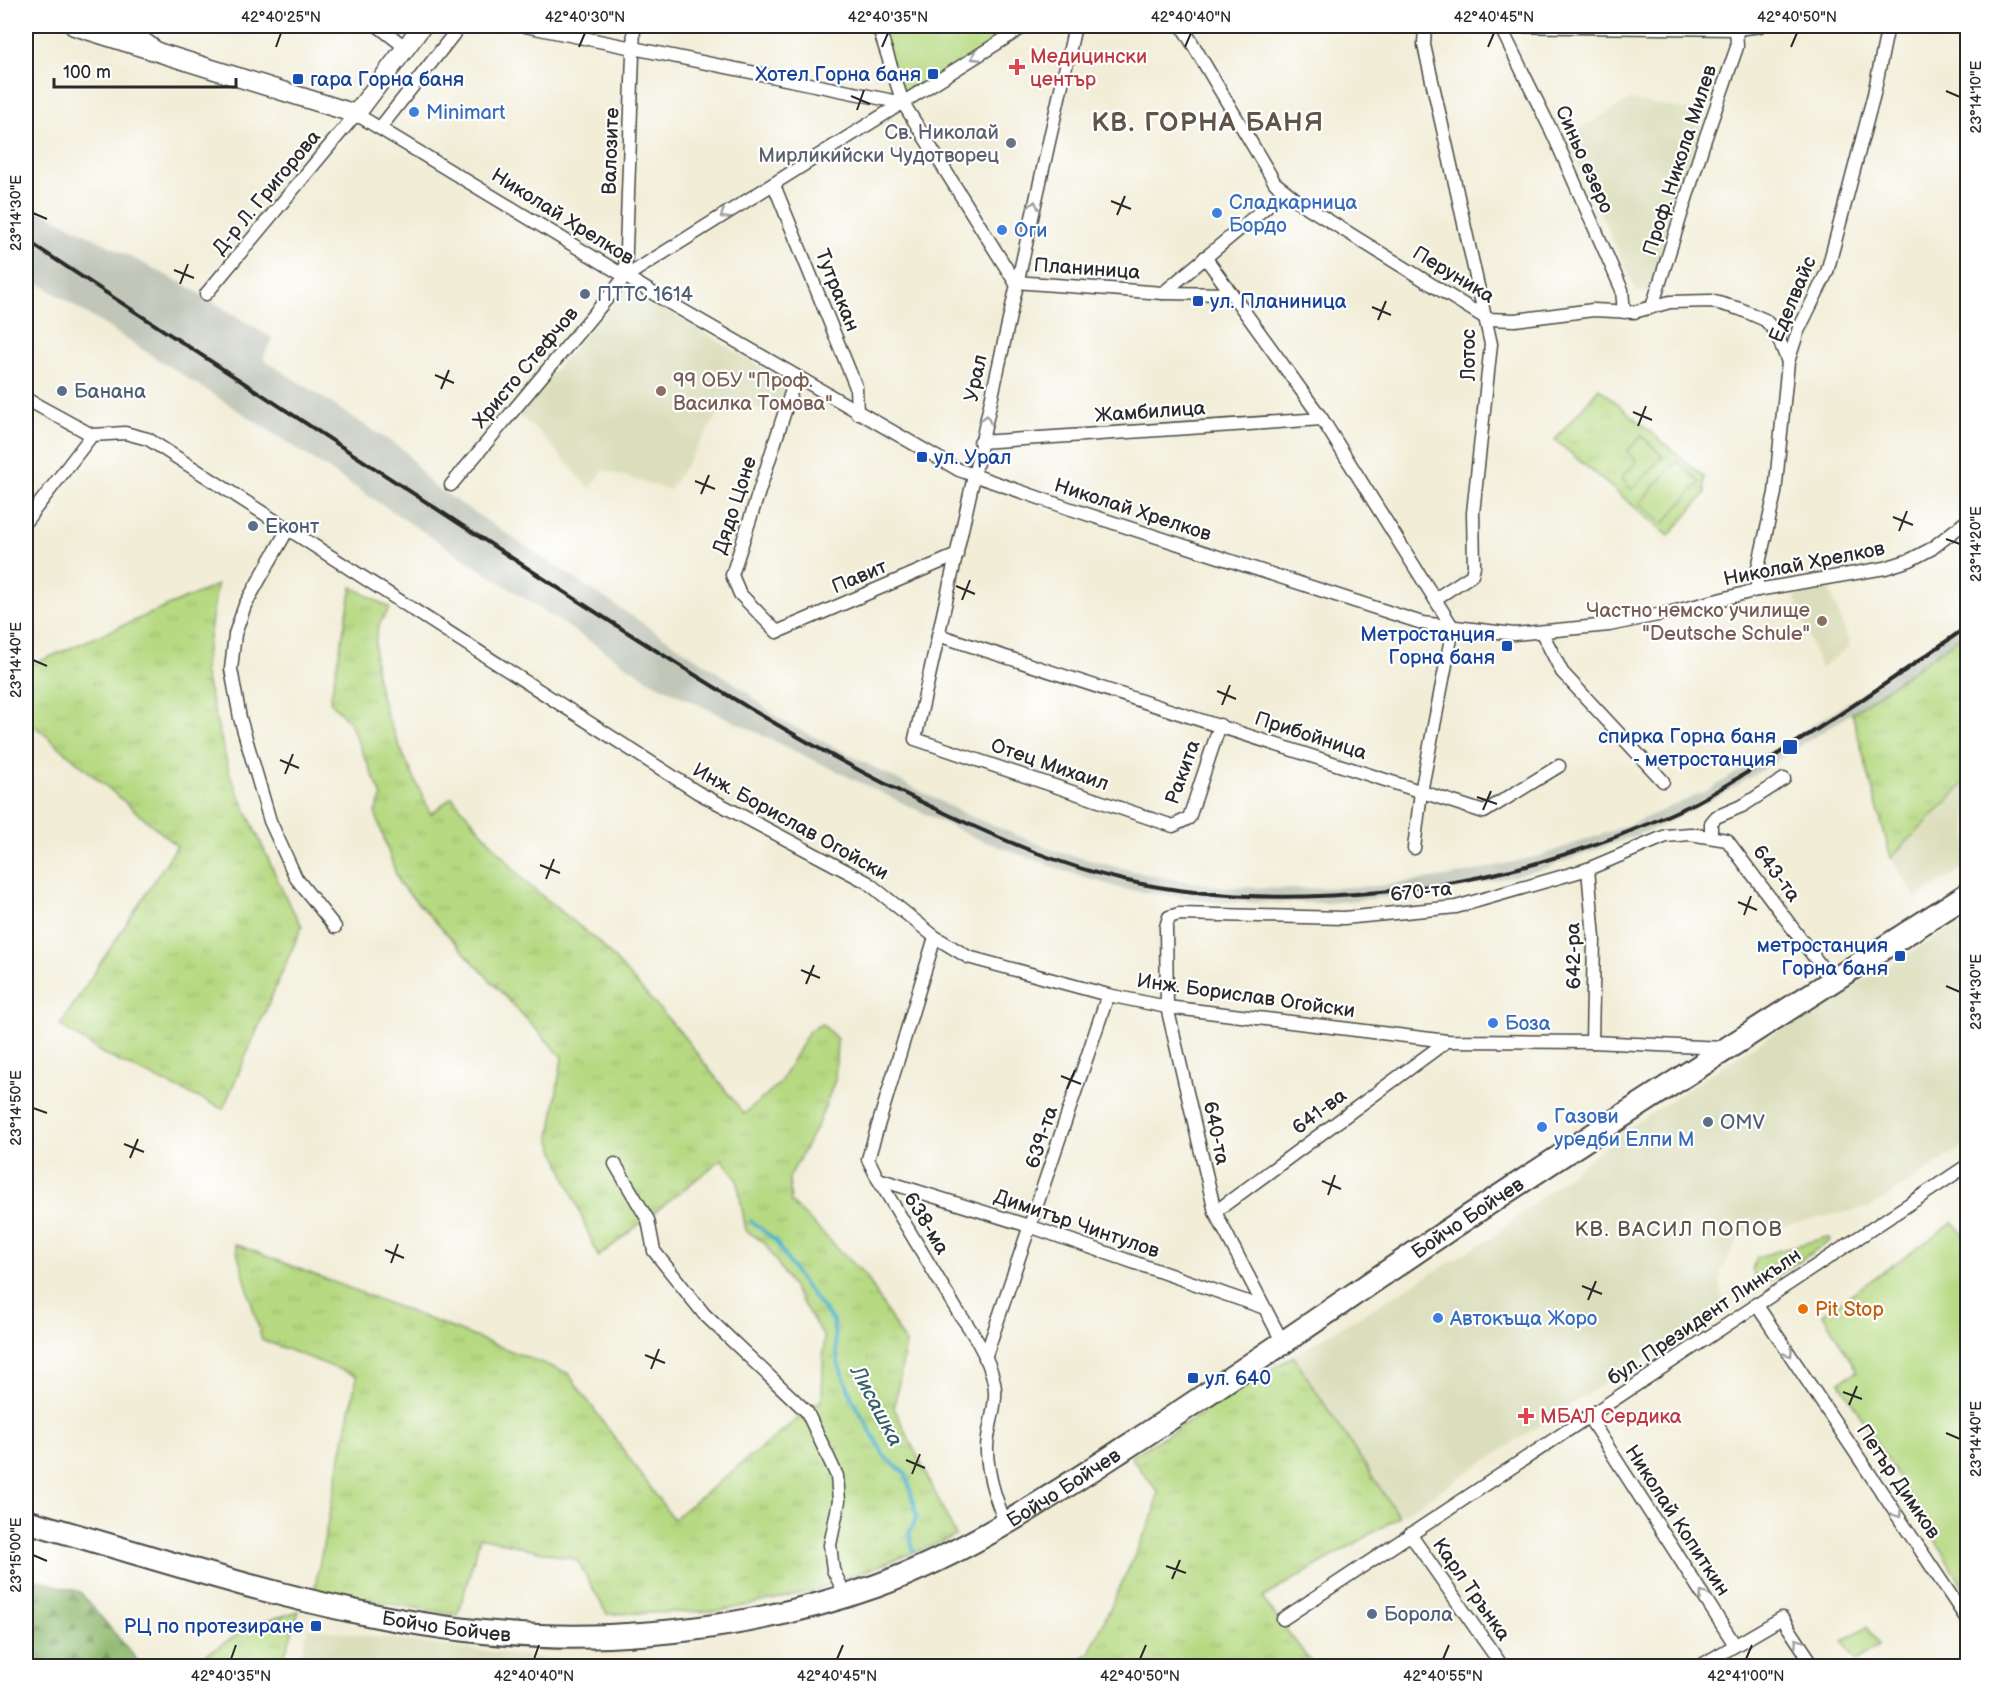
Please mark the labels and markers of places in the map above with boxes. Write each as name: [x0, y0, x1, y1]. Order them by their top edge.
place label: Медицински център: [1030, 45, 1147, 92]
marker: Медицински център: [1008, 58, 1026, 76]
place label: Хотел Горна баня: [755, 63, 921, 87]
marker: Хотел Горна баня: [926, 67, 940, 81]
place label: гара Горна баня: [310, 68, 464, 92]
marker: гара Горна баня: [291, 72, 305, 86]
place label: Minimart: [426, 101, 505, 125]
marker: Minimart: [407, 105, 421, 119]
place label: Св. Николай Мирликийски Чудотворец: [758, 121, 999, 168]
marker: Св. Николай Мирликийски Чудотворец: [1004, 136, 1018, 150]
place label: Сладкарница Бордо: [1229, 191, 1358, 238]
marker: Сладкарница Бордо: [1210, 206, 1224, 220]
place label: Оги: [1014, 219, 1047, 243]
marker: Оги: [995, 223, 1009, 237]
place label: ПТТС 1614: [597, 283, 693, 307]
marker: ПТТС 1614: [578, 287, 592, 301]
place label: ул. Планиница: [1210, 290, 1347, 314]
marker: ул. Планиница: [1191, 294, 1205, 308]
place label: 99 ОБУ "Проф. Василка Томова": [673, 369, 833, 416]
place label: Банана: [74, 380, 146, 404]
marker: Банана: [55, 384, 69, 398]
marker: 99 ОБУ "Проф. Василка Томова": [654, 384, 668, 398]
place label: ул. Урал: [934, 446, 1011, 470]
marker: ул. Урал: [915, 450, 929, 464]
place label: Еконт: [265, 515, 320, 539]
marker: Еконт: [246, 519, 260, 533]
place label: Частно немско училище "Deutsche Schule": [1586, 599, 1810, 646]
marker: Частно немско училище "Deutsche Schule": [1815, 614, 1829, 628]
place label: Метростанция Горна баня: [1360, 623, 1495, 670]
marker: Метростанция Горна баня: [1500, 639, 1514, 653]
place label: спирка Горна баня - метростанция: [1598, 725, 1776, 772]
marker: спирка Горна баня - метростанция: [1781, 738, 1799, 756]
place label: метростанция Горна баня: [1757, 934, 1888, 981]
marker: метростанция Горна баня: [1893, 949, 1907, 963]
place label: Боза: [1505, 1012, 1551, 1036]
marker: Боза: [1486, 1016, 1500, 1030]
place label: Газови уредби Елпи М: [1554, 1105, 1695, 1152]
place label: OMV: [1720, 1111, 1766, 1135]
marker: OMV: [1701, 1115, 1715, 1129]
marker: Газови уредби Елпи М: [1535, 1120, 1549, 1134]
place label: Pit Stop: [1815, 1298, 1884, 1322]
marker: Pit Stop: [1796, 1302, 1810, 1316]
place label: Автокъща Жоро: [1449, 1307, 1597, 1331]
marker: Автокъща Жоро: [1431, 1311, 1445, 1325]
place label: ул. 640: [1205, 1367, 1271, 1391]
marker: ул. 640: [1186, 1371, 1200, 1385]
place label: МБАЛ Сердика: [1540, 1405, 1682, 1429]
marker: МБАЛ Сердика: [1517, 1407, 1535, 1425]
place label: Борола: [1384, 1603, 1453, 1627]
marker: Борола: [1365, 1607, 1379, 1621]
place label: РЦ по протезиране: [124, 1615, 304, 1639]
marker: РЦ по протезиране: [309, 1619, 323, 1633]

